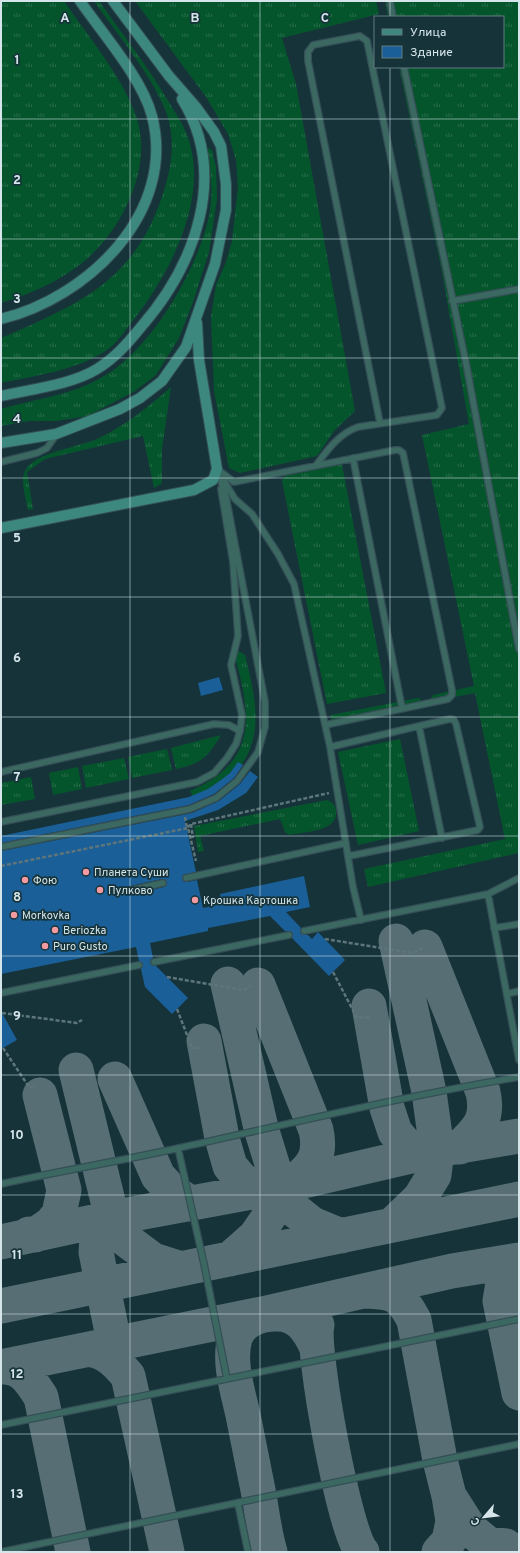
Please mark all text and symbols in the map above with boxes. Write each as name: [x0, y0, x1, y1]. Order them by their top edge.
text: A: [60, 11, 70, 27]
text: B: [191, 11, 200, 27]
text: C: [321, 11, 329, 27]
legend: [374, 16, 504, 68]
text: Улица: [410, 25, 446, 41]
text: Здание: [410, 45, 453, 61]
text: 1: [14, 53, 20, 69]
text: 2: [13, 173, 21, 189]
text: 3: [13, 292, 21, 308]
text: 4: [13, 412, 21, 428]
text: 5: [13, 531, 21, 547]
text: 6: [13, 651, 21, 667]
text: 7: [14, 770, 21, 786]
place label: Планета Суши: [94, 866, 169, 880]
marker: Планета Суши: [81, 867, 91, 877]
place label: Фою: [33, 874, 57, 888]
marker: Фою: [20, 875, 30, 885]
place label: Пулково: [108, 884, 153, 898]
marker: Пулково: [95, 885, 105, 895]
text: 8: [13, 890, 21, 906]
place label: Крошка Картошка: [203, 894, 298, 908]
marker: Крошка Картошка: [190, 895, 200, 905]
place label: Morkovka: [22, 909, 70, 923]
marker: Morkovka: [9, 910, 19, 920]
place label: Beriozka: [63, 924, 107, 938]
marker: Beriozka: [50, 925, 60, 935]
place label: Puro Gusto: [53, 940, 108, 954]
marker: Puro Gusto: [40, 941, 50, 951]
text: 9: [13, 1009, 21, 1025]
text: 10: [10, 1128, 24, 1144]
text: 11: [12, 1248, 22, 1264]
text: 12: [10, 1367, 24, 1383]
text: 13: [11, 1487, 24, 1503]
north arrow: [464, 1497, 504, 1537]
text: С: [468, 1515, 484, 1528]

